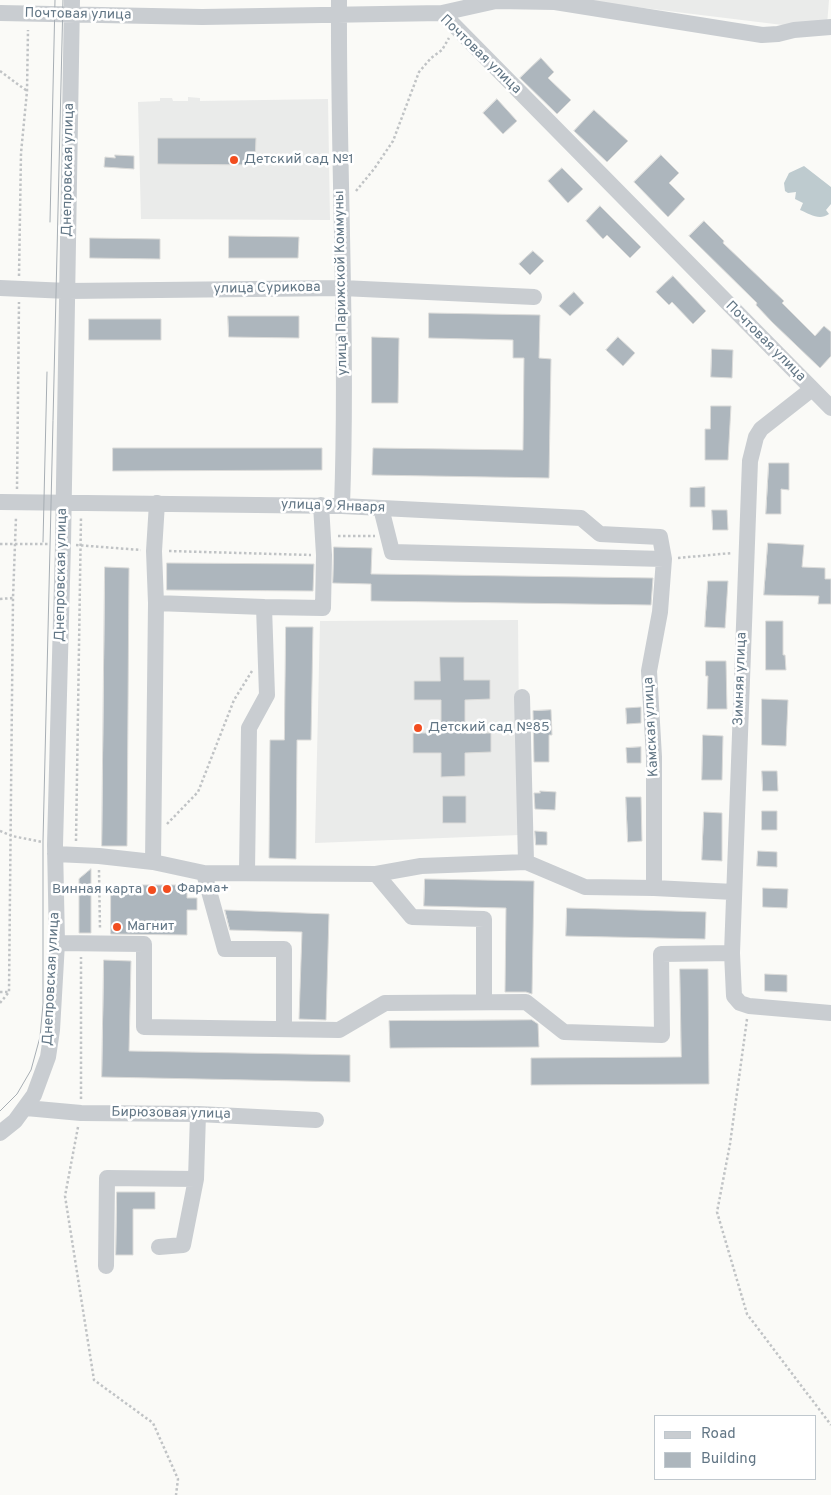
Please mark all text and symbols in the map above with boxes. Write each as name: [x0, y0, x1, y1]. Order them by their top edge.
street label: Почтовая улица: [24, 6, 132, 24]
street label: Почтовая улица: [436, 12, 524, 98]
street label: Днепровская улица: [59, 103, 79, 237]
place label: Детский сад №1: [244, 152, 354, 168]
marker: Детский сад №1: [228, 154, 240, 166]
street label: улица Парижской Коммуны: [332, 190, 352, 376]
street label: улица Сурикова: [213, 280, 321, 298]
street label: Почтовая улица: [721, 298, 809, 386]
street label: улица 9 Января: [280, 497, 386, 517]
street label: Днепровская улица: [52, 508, 72, 642]
street label: Зимняя улица: [731, 632, 751, 726]
street label: Камская улица: [641, 677, 663, 777]
place label: Детский сад №85: [428, 720, 550, 736]
marker: Детский сад №85: [412, 722, 424, 734]
place label: Фарма+: [177, 881, 229, 897]
place label: Винная карта: [52, 882, 142, 898]
marker: Фарма+: [161, 883, 173, 895]
marker: Винная карта: [146, 884, 158, 896]
street label: Днепровская улица: [40, 912, 64, 1046]
place label: Магнит: [127, 919, 174, 935]
marker: Магнит: [111, 921, 123, 933]
street label: Бирюзовая улица: [111, 1105, 231, 1123]
legend: [654, 1415, 816, 1480]
text: Road: [701, 1425, 736, 1444]
text: Building: [701, 1450, 756, 1469]

